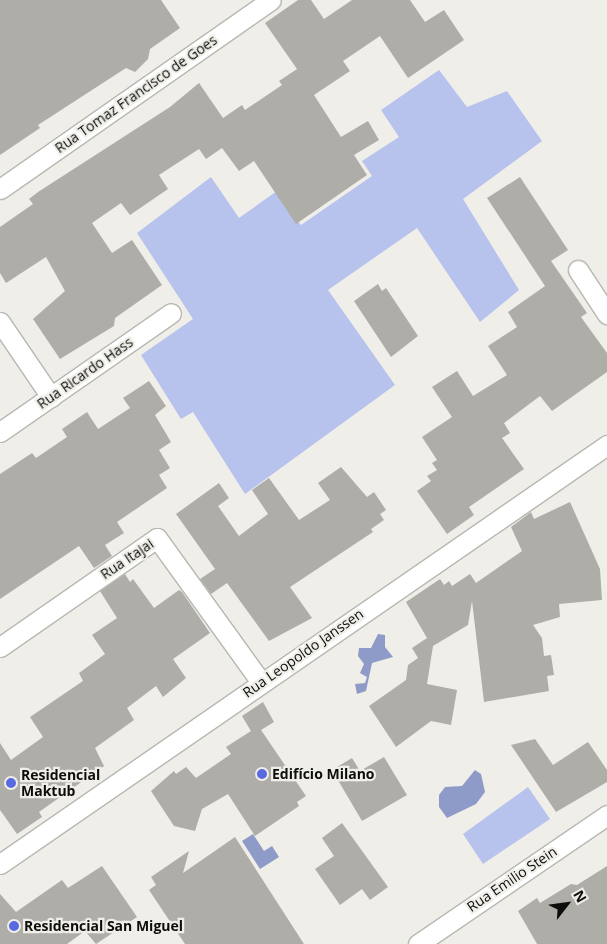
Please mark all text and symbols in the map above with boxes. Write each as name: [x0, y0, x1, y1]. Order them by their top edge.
street label: Rua Tomaz Francisco de Goes: [52, 32, 220, 156]
street label: Rua Ricardo Hass: [34, 334, 136, 412]
street label: Rua Itajai: [97, 535, 157, 583]
street label: Rua Leopoldo Janssen: [239, 605, 367, 701]
place label: Edifício Milano: [272, 766, 375, 782]
place label: Residencial Maktub: [21, 767, 100, 800]
marker: Edifício Milano: [256, 768, 268, 780]
marker: Residencial Maktub: [5, 777, 17, 789]
street label: Rua Emilio Stein: [464, 843, 560, 915]
north arrow: [542, 879, 592, 929]
text: N: [569, 887, 591, 906]
place label: Residencial San Miguel: [24, 918, 183, 934]
marker: Residencial San Miguel: [8, 920, 20, 932]

